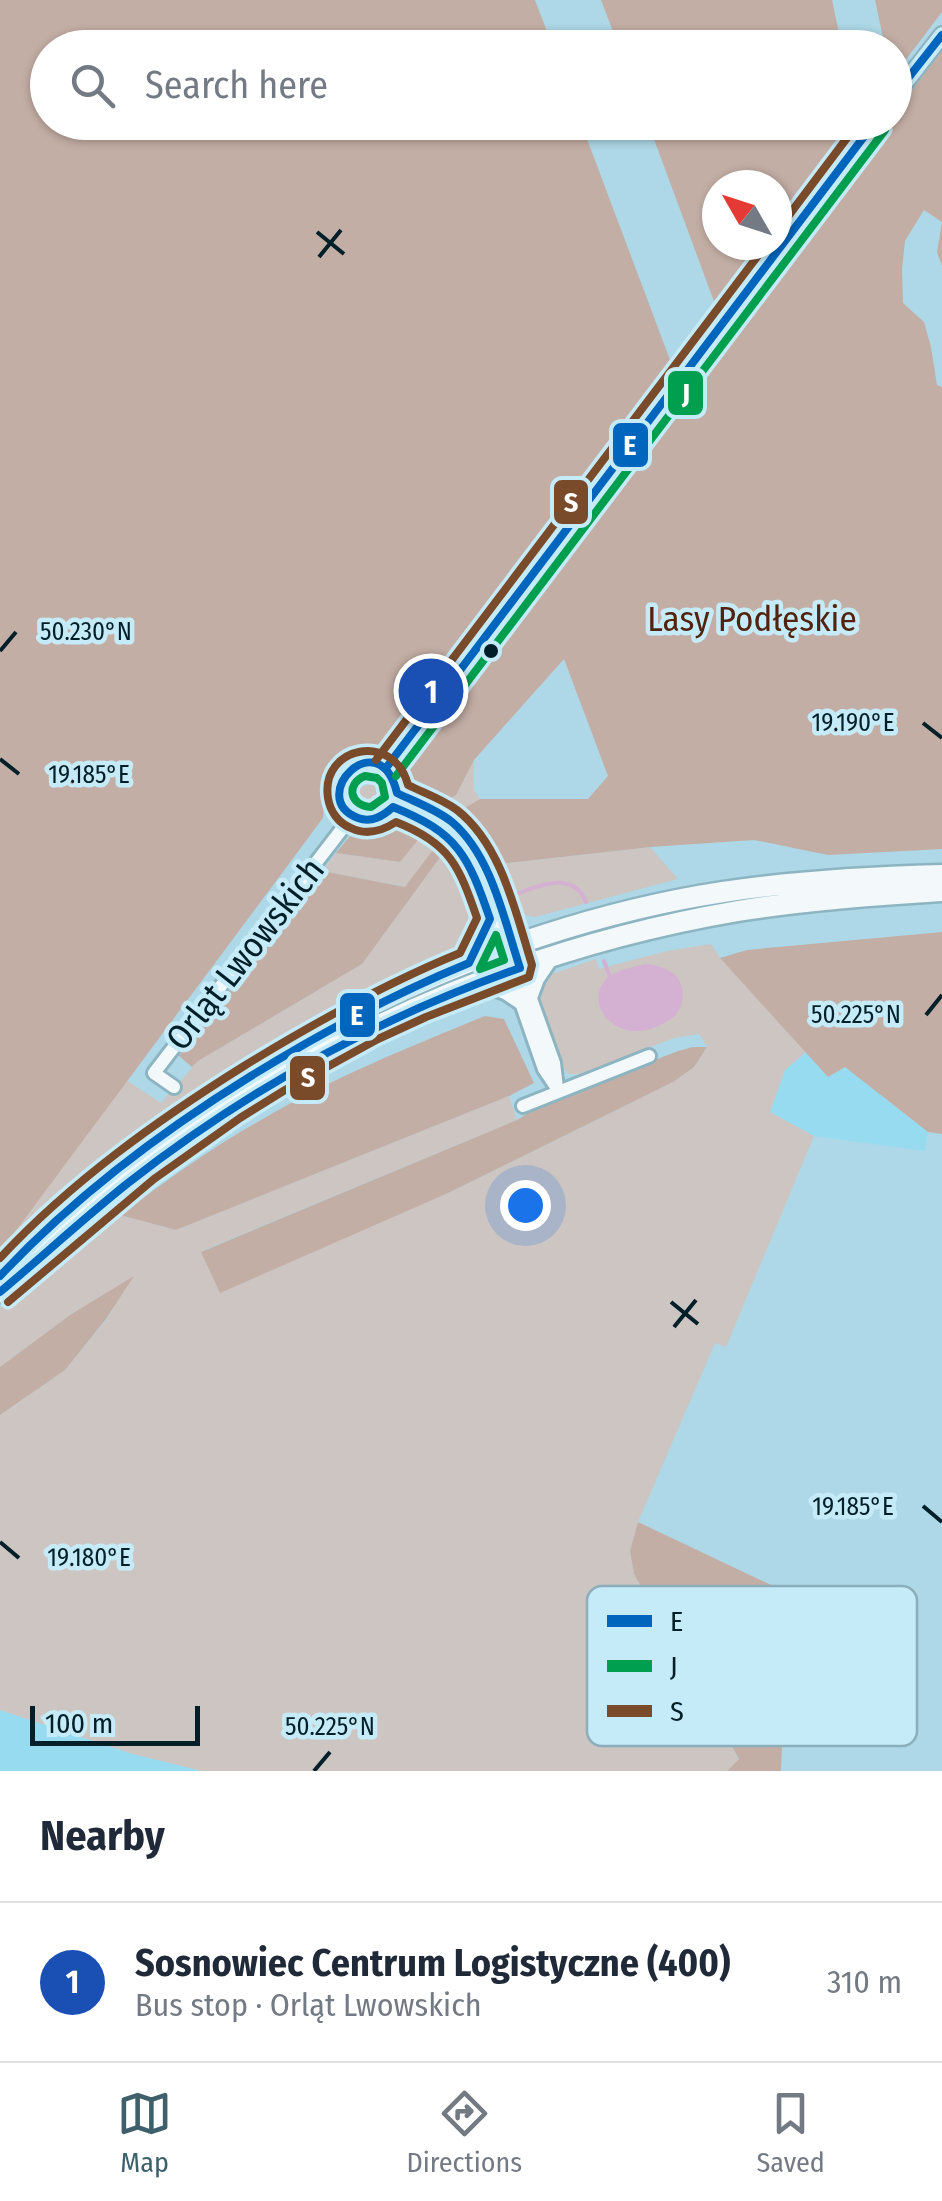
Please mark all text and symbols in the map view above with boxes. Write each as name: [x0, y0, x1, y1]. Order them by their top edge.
search box: [30, 30, 912, 140]
icon: search: [65, 58, 120, 113]
text: Search here: [145, 62, 328, 108]
north arrow: [702, 170, 792, 260]
line badge: J: [666, 369, 705, 417]
text: J: [681, 377, 690, 410]
line badge: E: [611, 421, 650, 469]
text: E: [623, 429, 637, 462]
line badge: S: [552, 478, 590, 526]
text: S: [564, 486, 578, 519]
park label: Lasy Podłęskie: [647, 598, 857, 640]
text: 50.230°N: [40, 617, 132, 647]
unlabelled marker: [481, 641, 501, 661]
pin: 1: [398, 654, 464, 728]
text: 19.190°E: [811, 708, 895, 738]
text: 19.185°E: [48, 760, 130, 790]
street label: Orląt Lwowskich: [157, 850, 333, 1058]
line badge: E: [338, 991, 377, 1039]
text: E: [350, 999, 364, 1032]
text: 50.225°N: [811, 1000, 901, 1030]
line badge: S: [288, 1054, 327, 1102]
text: S: [301, 1061, 315, 1094]
your location: [500, 1180, 551, 1231]
text: 19.185°E: [812, 1492, 894, 1522]
text: 19.180°E: [47, 1543, 131, 1573]
legend: [587, 1586, 917, 1746]
text: E: [670, 1605, 683, 1638]
text: J: [670, 1650, 678, 1683]
text: S: [670, 1695, 684, 1728]
scale bar: [30, 1701, 200, 1746]
text: 100 m: [45, 1707, 113, 1740]
text: 50.225°N: [285, 1712, 375, 1742]
text: Nearby: [40, 1811, 165, 1861]
text: Sosnowiec Centrum Logistyczne (400): [135, 1940, 730, 1986]
text: 1: [66, 1963, 79, 2001]
text: 310 m: [827, 1963, 902, 2001]
text: Bus stop · Orląt Lwowskich: [135, 1986, 482, 2024]
tab: Map: [117, 2086, 172, 2179]
tab: Directions: [406, 2086, 522, 2179]
tab: Saved: [756, 2086, 825, 2179]

